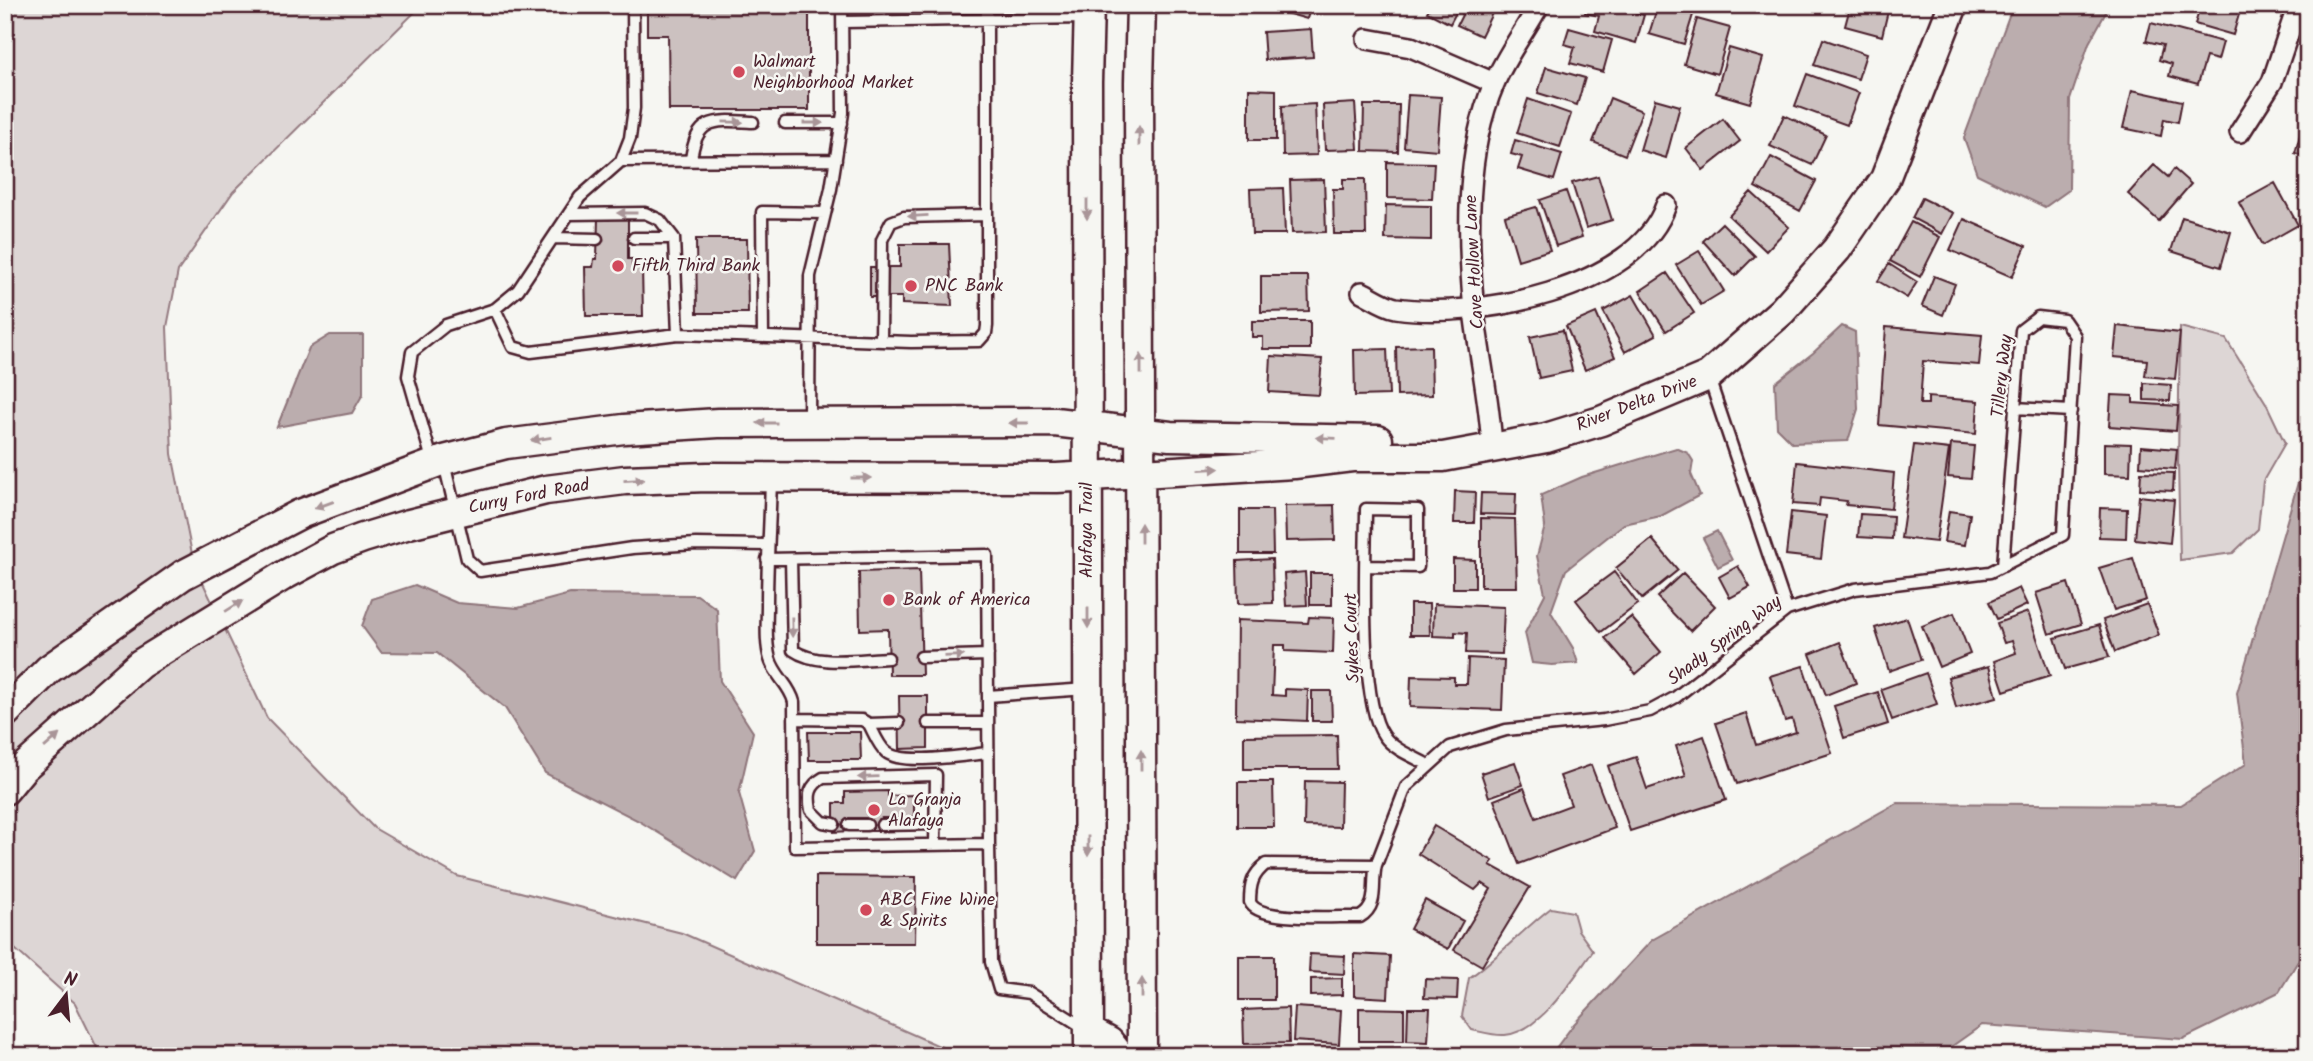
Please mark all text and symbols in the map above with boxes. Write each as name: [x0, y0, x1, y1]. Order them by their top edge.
place label: Walmart Neighborhood Market: [753, 48, 915, 98]
marker: Walmart Neighborhood Market: [731, 64, 747, 80]
one-way arrow: [723, 116, 745, 128]
one-way arrow: [802, 117, 824, 129]
one-way arrow: [1133, 125, 1145, 147]
street label: Cave Hollow Lane: [1457, 194, 1493, 330]
one-way arrow: [1081, 198, 1093, 220]
one-way arrow: [615, 207, 637, 219]
one-way arrow: [907, 211, 929, 222]
place label: Fifth Third Bank: [632, 252, 761, 281]
marker: Fifth Third Bank: [610, 258, 626, 274]
place label: PNC Bank: [925, 272, 1003, 301]
marker: PNC Bank: [903, 278, 919, 294]
street label: Tillery Way: [1984, 332, 2022, 419]
one-way arrow: [1135, 353, 1147, 375]
street label: River Delta Drive: [1572, 368, 1702, 440]
one-way arrow: [756, 417, 778, 429]
one-way arrow: [1008, 417, 1030, 429]
one-way arrow: [1315, 433, 1337, 444]
one-way arrow: [530, 434, 552, 445]
one-way arrow: [1198, 463, 1220, 474]
street label: Curry Ford Road: [466, 471, 593, 523]
one-way arrow: [850, 472, 872, 484]
one-way arrow: [623, 474, 645, 485]
street label: Alafaya Trail: [1073, 482, 1102, 578]
one-way arrow: [313, 499, 334, 510]
one-way arrow: [1135, 521, 1147, 543]
place label: Bank of America: [903, 586, 1030, 615]
street label: Shady Spring Way: [1662, 588, 1789, 694]
marker: Bank of America: [881, 592, 897, 608]
street label: Sykes Court: [1337, 592, 1369, 683]
one-way arrow: [225, 599, 244, 612]
one-way arrow: [1082, 608, 1094, 630]
one-way arrow: [786, 616, 798, 638]
one-way arrow: [944, 650, 966, 661]
one-way arrow: [44, 734, 61, 749]
one-way arrow: [1135, 749, 1147, 771]
one-way arrow: [857, 772, 879, 783]
place label: La Granja Alafaya: [888, 786, 962, 836]
marker: La Granja Alafaya: [866, 802, 882, 818]
one-way arrow: [1082, 835, 1094, 857]
place label: ABC Fine Wine & Spirits: [880, 886, 995, 936]
marker: ABC Fine Wine & Spirits: [858, 902, 874, 918]
north arrow: [32, 960, 102, 1030]
text: N: [60, 965, 80, 997]
one-way arrow: [1136, 976, 1148, 998]

